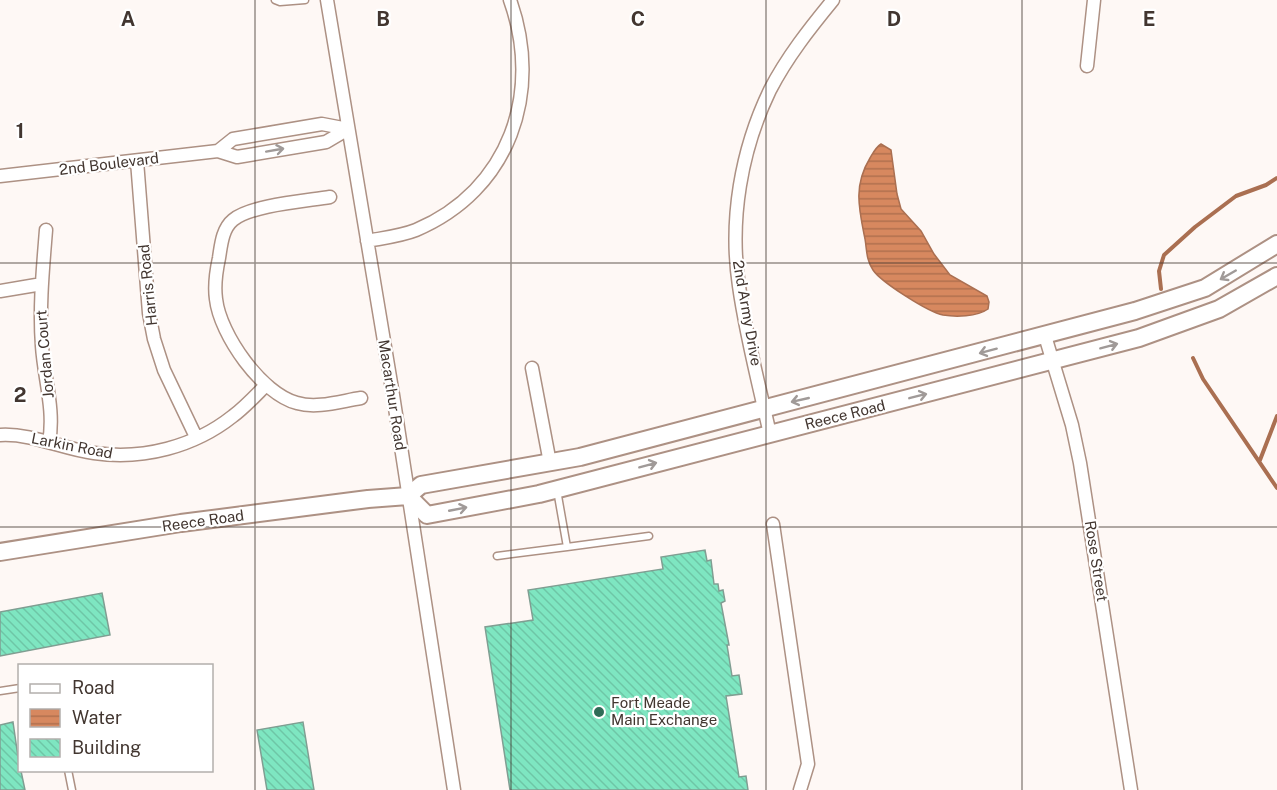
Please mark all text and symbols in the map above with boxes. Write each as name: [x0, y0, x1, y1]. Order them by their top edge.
text: A: [121, 7, 135, 31]
text: B: [376, 7, 390, 31]
text: C: [631, 7, 645, 31]
text: D: [887, 7, 901, 31]
text: E: [1143, 7, 1155, 31]
text: 1: [16, 119, 24, 143]
one-way arrow: [265, 145, 284, 156]
street label: 2nd Boulevard: [58, 149, 160, 178]
street label: Harris Road: [135, 243, 160, 327]
street label: 2nd Army Drive: [730, 259, 765, 367]
one-way arrow: [1219, 270, 1236, 282]
street label: Jordan Court: [32, 309, 57, 399]
street label: Macarthur Road: [375, 338, 410, 451]
one-way arrow: [1099, 340, 1118, 352]
one-way arrow: [979, 346, 998, 357]
text: 2: [14, 383, 26, 407]
one-way arrow: [909, 389, 928, 401]
one-way arrow: [791, 394, 810, 406]
street label: Reece Road: [803, 396, 887, 433]
street label: Larkin Road: [30, 429, 114, 462]
one-way arrow: [638, 459, 657, 471]
one-way arrow: [448, 503, 468, 514]
street label: Reece Road: [161, 506, 245, 535]
street label: Rose Street: [1082, 519, 1111, 603]
legend: [18, 664, 213, 772]
text: Road: [72, 677, 115, 698]
place label: Fort Meade Main Exchange: [611, 694, 717, 728]
marker: Fort Meade Main Exchange: [592, 705, 606, 719]
text: Water: [72, 707, 122, 728]
text: Building: [72, 737, 141, 758]

